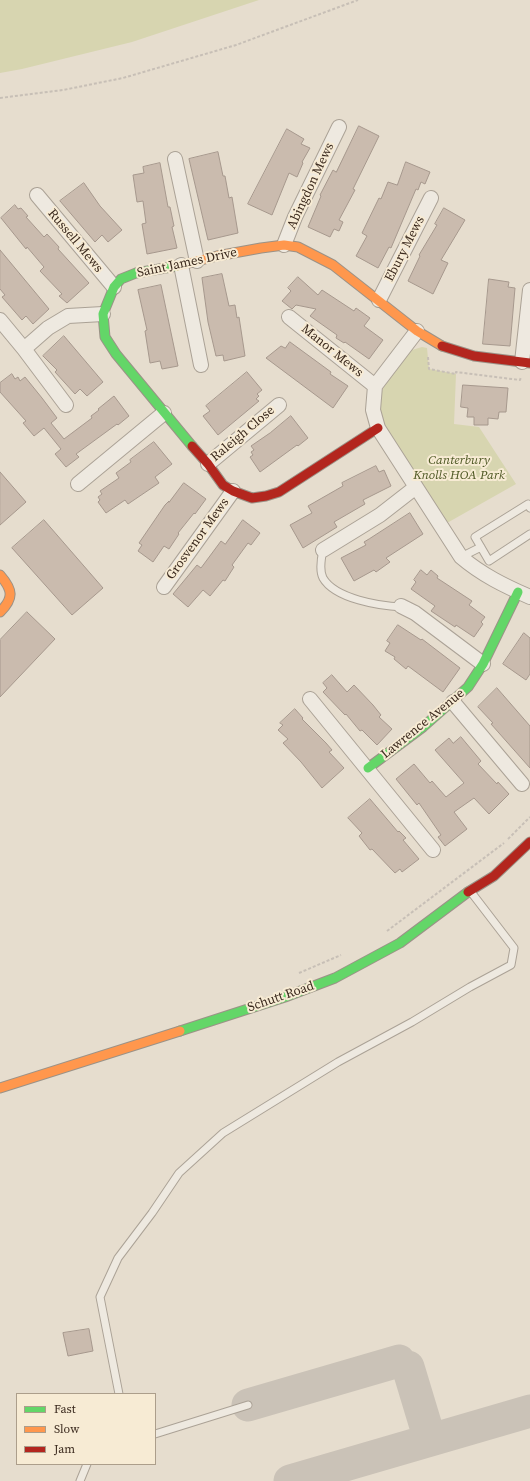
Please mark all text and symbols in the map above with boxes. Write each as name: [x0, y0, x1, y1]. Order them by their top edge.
street label: Abingdon Mews: [284, 140, 338, 232]
street label: Russell Mews: [44, 206, 106, 276]
street label: Ebury Mews: [382, 214, 428, 284]
street label: Saint James Drive: [136, 245, 238, 281]
street label: Manor Mews: [298, 321, 366, 381]
street label: Raleigh Close: [208, 403, 278, 465]
park label: Canterbury Knolls HOA Park: [413, 453, 505, 484]
street label: Grosvenor Mews: [163, 495, 233, 583]
street label: Lawrence Avenue: [378, 686, 468, 762]
street label: Schutt Road: [246, 978, 316, 1016]
legend: [16, 1393, 156, 1465]
text: Fast: [54, 1401, 76, 1417]
text: Slow: [54, 1421, 79, 1437]
text: Jam: [54, 1441, 75, 1457]

